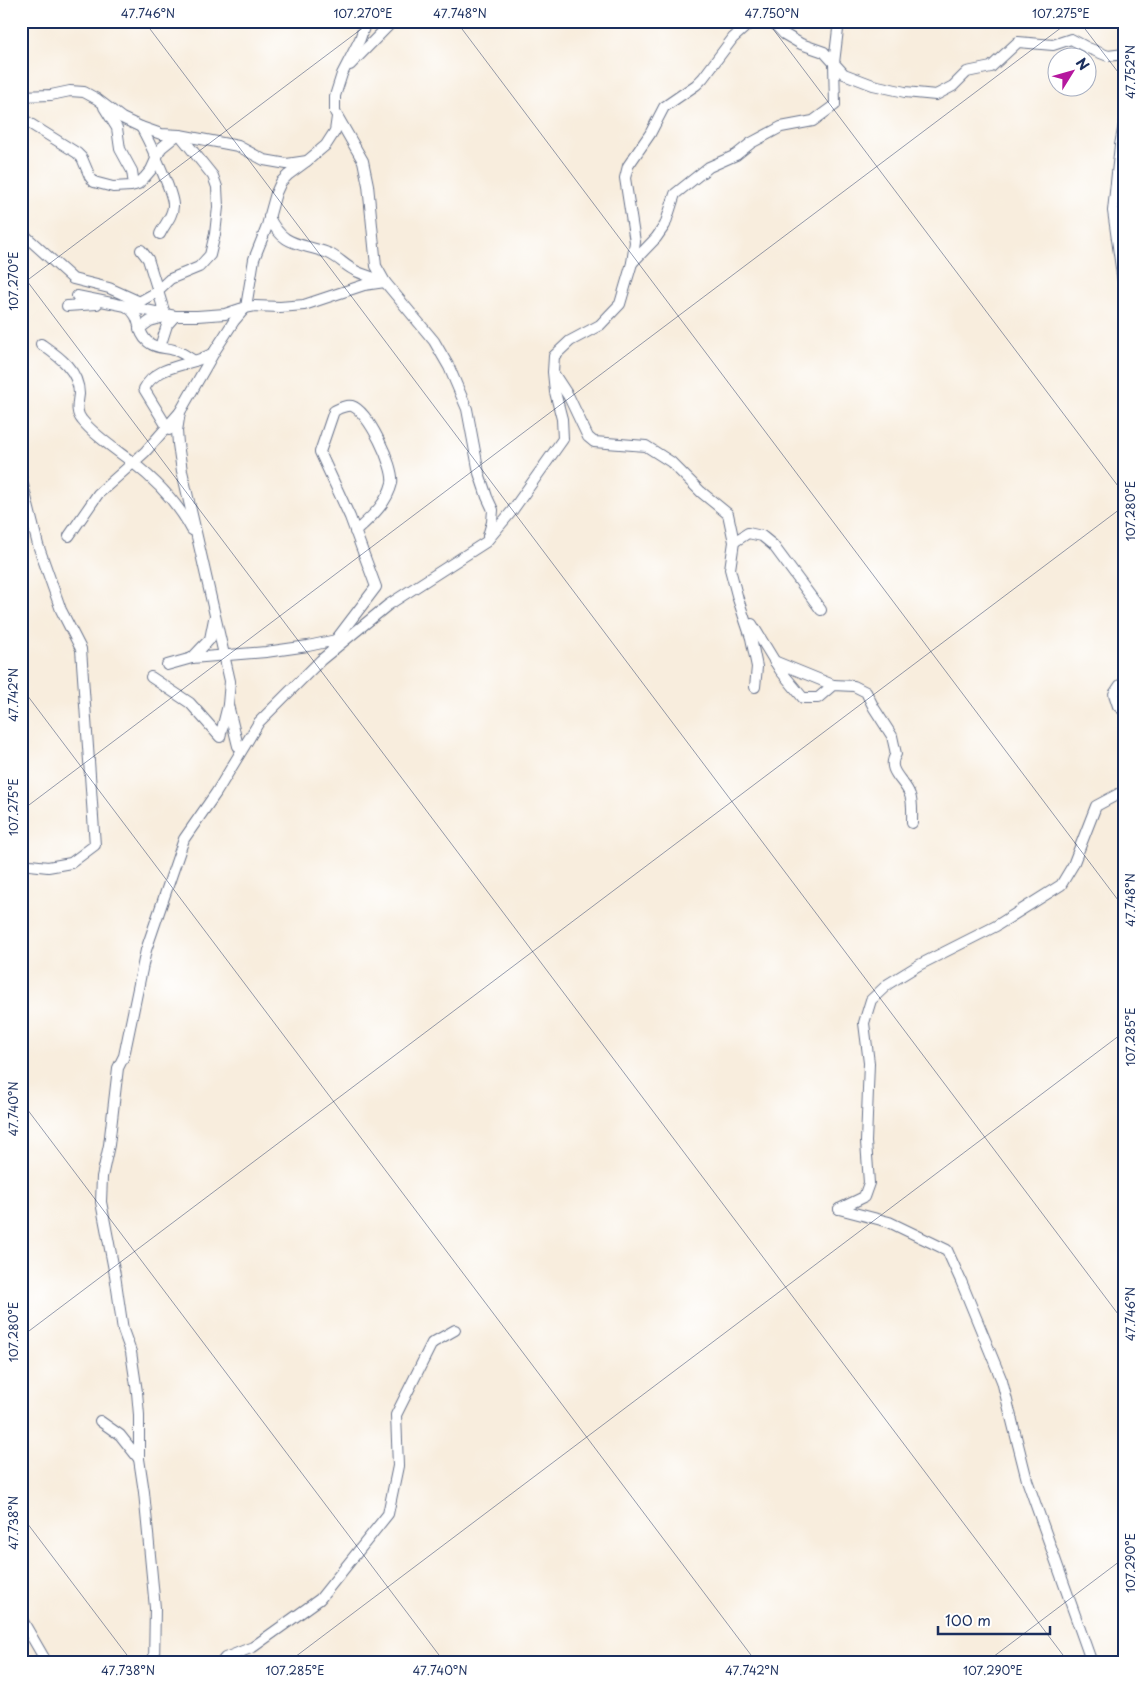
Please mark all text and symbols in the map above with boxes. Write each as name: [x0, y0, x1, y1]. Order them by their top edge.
text: 47.746°N: [121, 4, 175, 22]
text: 107.270°E: [333, 4, 393, 22]
text: 47.748°N: [433, 4, 487, 22]
text: 47.750°N: [745, 4, 799, 22]
text: 107.275°E: [1032, 4, 1090, 22]
text: 47.752°N: [1121, 45, 1139, 99]
north arrow: [1048, 48, 1098, 98]
text: N: [1071, 53, 1095, 75]
text: 107.270°E: [4, 251, 22, 311]
text: 107.280°E: [1121, 481, 1139, 541]
text: 47.742°N: [4, 668, 22, 722]
text: 107.275°E: [4, 778, 22, 836]
text: 47.748°N: [1121, 873, 1139, 927]
text: 107.285°E: [1121, 1008, 1139, 1066]
text: 47.740°N: [4, 1081, 22, 1137]
text: 47.746°N: [1121, 1287, 1139, 1341]
text: 107.280°E: [4, 1302, 22, 1362]
text: 47.738°N: [4, 1496, 22, 1550]
text: 107.290°E: [1121, 1533, 1139, 1593]
scale bar: [938, 1604, 1050, 1636]
text: 100 m: [945, 1608, 991, 1631]
text: 47.738°N: [101, 1661, 155, 1679]
text: 107.285°E: [266, 1661, 324, 1679]
text: 47.740°N: [412, 1661, 468, 1679]
text: 47.742°N: [725, 1661, 779, 1679]
text: 107.290°E: [963, 1661, 1023, 1679]

